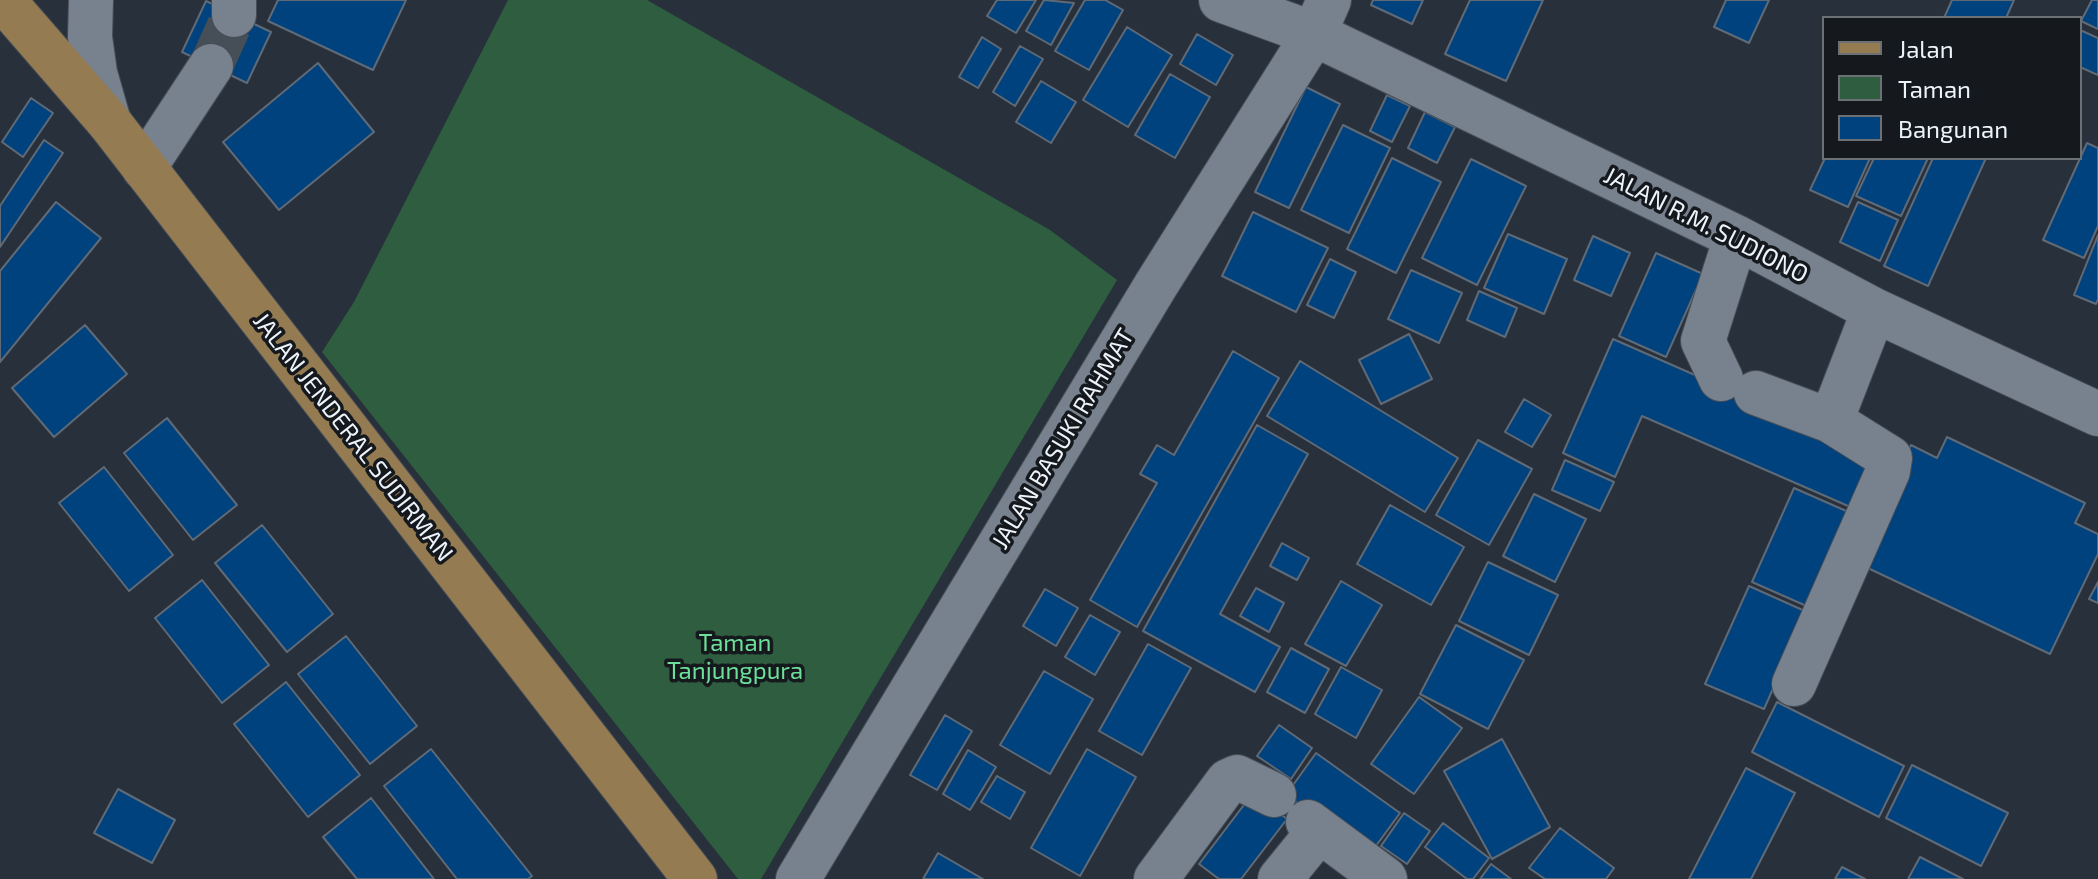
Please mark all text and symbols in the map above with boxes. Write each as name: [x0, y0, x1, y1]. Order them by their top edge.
legend: [1822, 16, 2082, 160]
text: Jalan: [1898, 34, 1954, 63]
text: Taman: [1898, 74, 1971, 103]
text: Bangunan: [1898, 114, 2008, 143]
street label: JALAN R.M. SUDIONO: [1599, 161, 1813, 289]
street label: JALAN JENDERAL SUDIRMAN: [247, 307, 459, 567]
street label: JALAN BASUKI RAHMAT: [986, 324, 1140, 554]
park label: Taman Tanjungpura: [667, 629, 803, 685]

